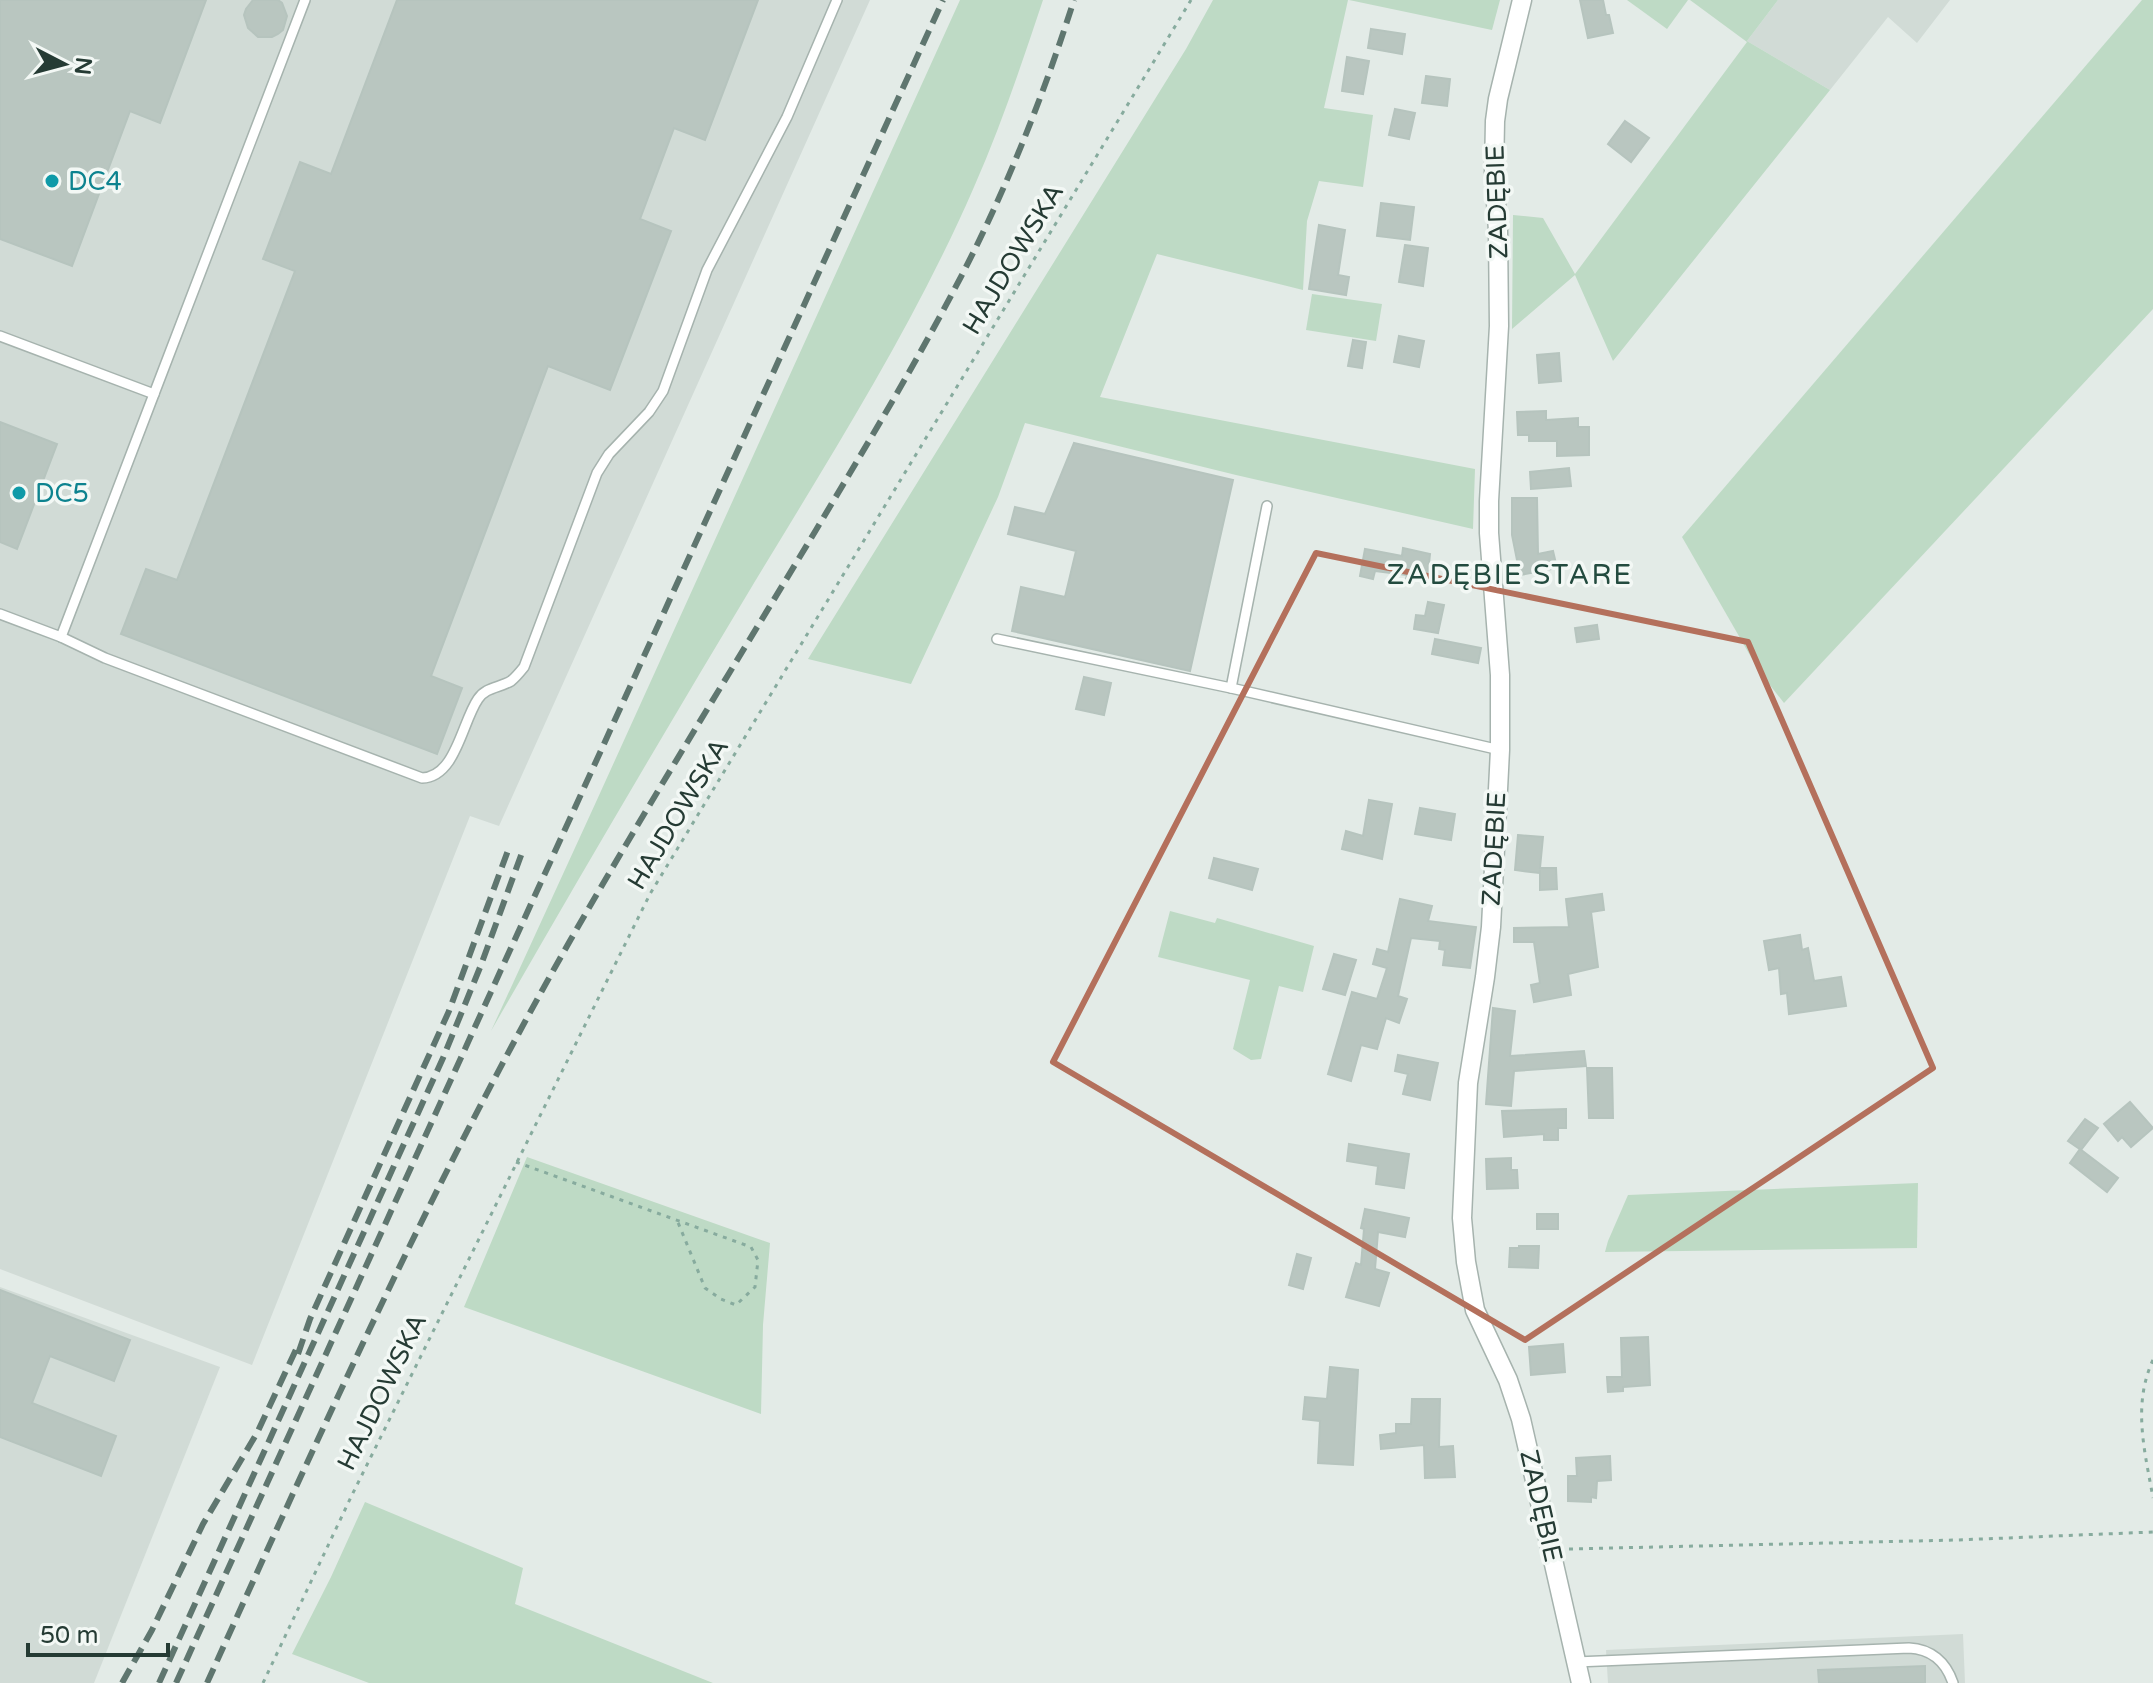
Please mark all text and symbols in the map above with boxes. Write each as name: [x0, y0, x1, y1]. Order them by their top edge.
north arrow: [24, 24, 104, 104]
text: N: [69, 56, 97, 76]
street label: ZADĘBIE: [1480, 144, 1514, 260]
place label: DC4: [68, 166, 122, 197]
marker: DC4: [43, 172, 61, 190]
street label: HAJDOWSKA: [956, 178, 1070, 340]
place label: DC5: [35, 478, 89, 509]
marker: DC5: [10, 484, 28, 502]
district label: ZADĘBIE STARE: [1387, 558, 1633, 592]
street label: HAJDOWSKA: [621, 733, 735, 895]
street label: ZADĘBIE: [1476, 791, 1512, 907]
street label: HAJDOWSKA: [331, 1309, 433, 1475]
street label: ZADĘBIE: [1513, 1447, 1569, 1565]
scale bar: [28, 1607, 168, 1657]
text: 50 m: [40, 1621, 98, 1650]

